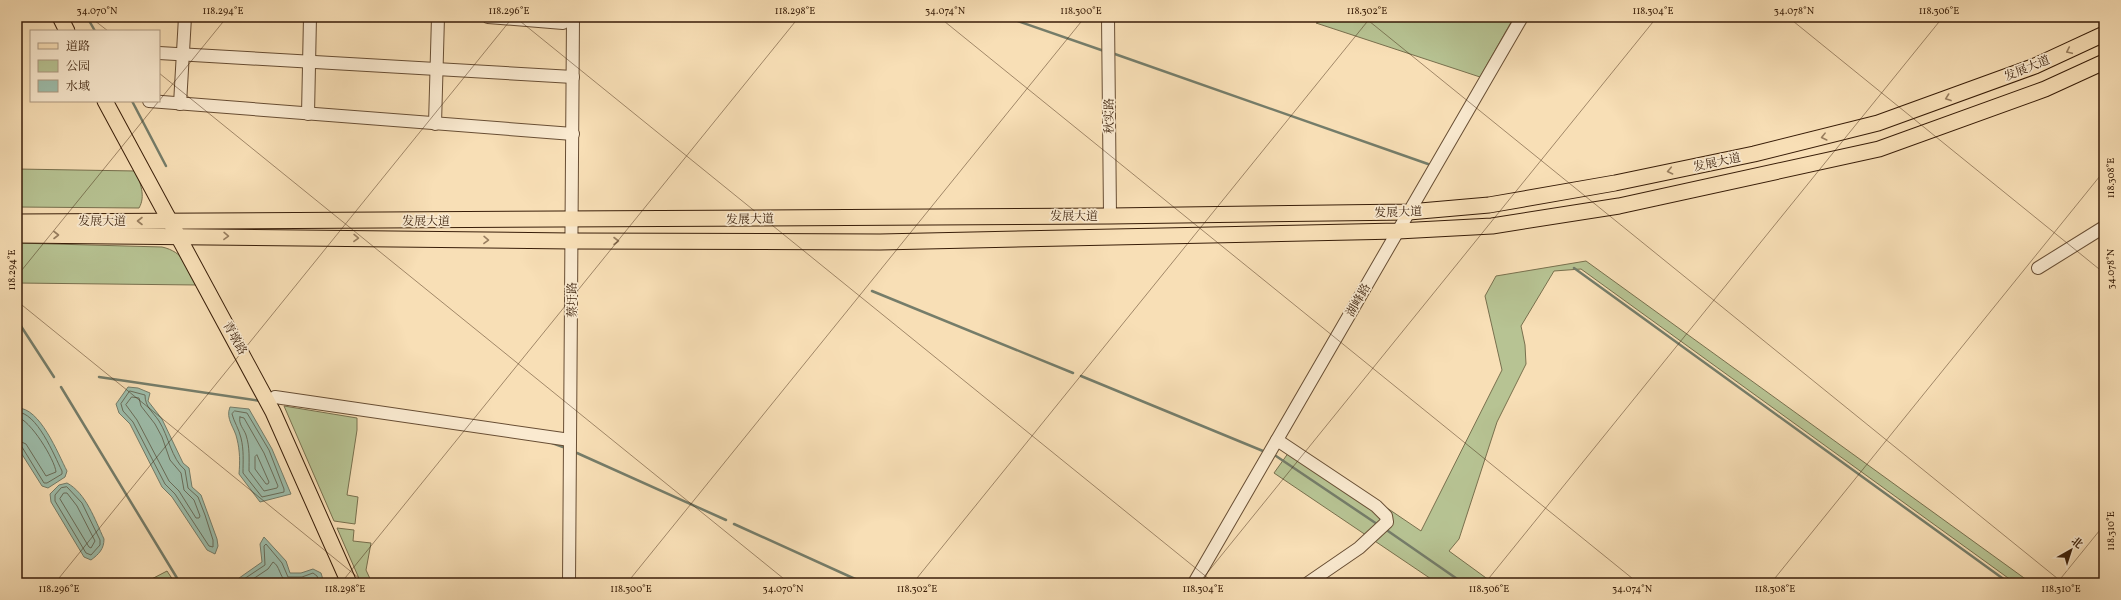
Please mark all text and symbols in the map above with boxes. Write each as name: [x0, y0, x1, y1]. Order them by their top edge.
text: 34.070°N: [77, 4, 118, 18]
text: 118.294°E: [203, 4, 243, 18]
text: 118.296°E: [489, 4, 529, 18]
text: 118.298°E: [775, 4, 815, 18]
text: 34.074°N: [925, 4, 966, 18]
text: 118.300°E: [1060, 4, 1102, 18]
text: 118.302°E: [1347, 4, 1387, 18]
text: 118.304°E: [1633, 4, 1673, 18]
text: 34.078°N: [1774, 4, 1815, 18]
text: 118.306°E: [1919, 4, 1959, 18]
legend: [30, 30, 160, 102]
text: 道路: [66, 39, 90, 55]
one-way arrow: [2065, 46, 2073, 54]
street label: 发展大道: [2002, 53, 2053, 85]
text: 公园: [66, 59, 90, 75]
text: 水域: [66, 79, 90, 95]
one-way arrow: [1944, 93, 1951, 101]
street label: 秋实路: [1102, 98, 1118, 134]
one-way arrow: [1821, 132, 1827, 140]
street label: 发展大道: [1692, 150, 1742, 176]
text: 118.308°E: [2104, 158, 2118, 198]
one-way arrow: [1667, 167, 1673, 175]
street label: 发展大道: [1374, 204, 1422, 222]
street label: 发展大道: [1050, 209, 1098, 225]
street label: 发展大道: [726, 212, 774, 228]
street label: 发展大道: [78, 214, 126, 230]
street label: 发展大道: [402, 214, 450, 230]
one-way arrow: [137, 217, 143, 225]
one-way arrow: [53, 231, 59, 239]
one-way arrow: [223, 232, 229, 240]
one-way arrow: [353, 234, 359, 242]
one-way arrow: [483, 236, 489, 244]
one-way arrow: [613, 237, 619, 245]
text: 34.078°N: [2104, 248, 2118, 289]
text: 118.294°E: [5, 250, 19, 290]
street label: 湖峰路: [1343, 281, 1375, 320]
street label: 蔡圩路: [565, 282, 581, 318]
street label: 青墩路: [218, 319, 250, 358]
text: 118.310°E: [2104, 511, 2118, 551]
north arrow: [2051, 530, 2091, 570]
text: 北: [2067, 534, 2085, 553]
text: 118.296°E: [39, 582, 79, 596]
text: 118.298°E: [325, 582, 365, 596]
text: 118.300°E: [610, 582, 652, 596]
text: 34.070°N: [763, 582, 804, 596]
text: 118.302°E: [897, 582, 937, 596]
text: 118.304°E: [1183, 582, 1223, 596]
text: 118.306°E: [1469, 582, 1509, 596]
text: 34.074°N: [1612, 582, 1653, 596]
text: 118.308°E: [1755, 582, 1795, 596]
text: 118.310°E: [2041, 582, 2081, 596]

